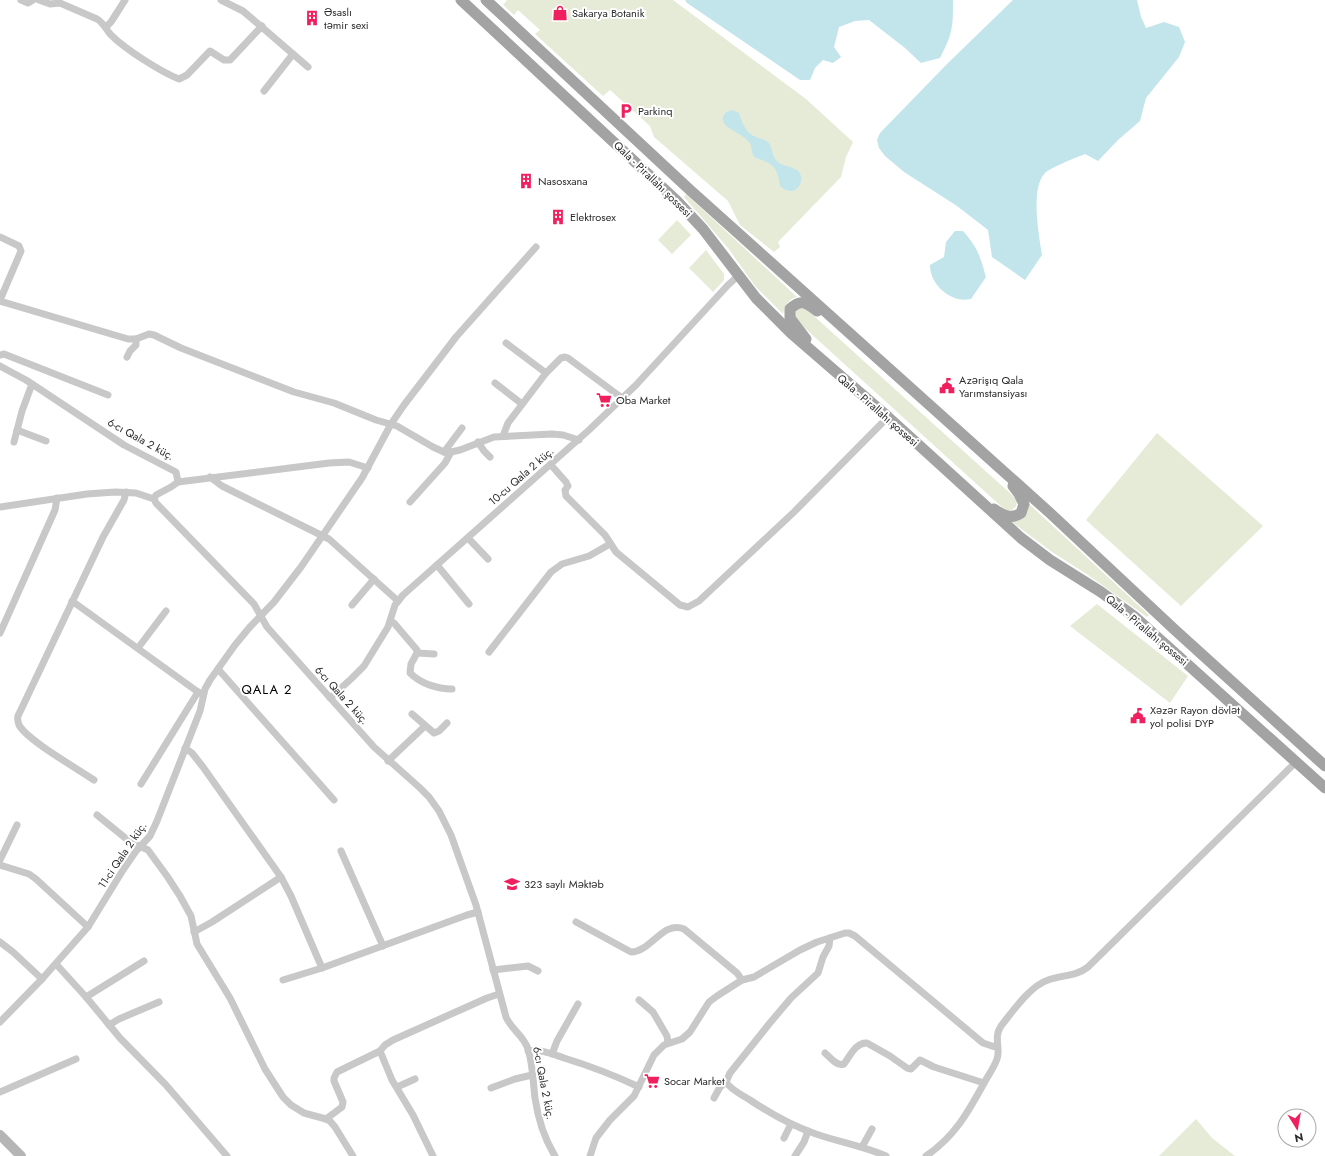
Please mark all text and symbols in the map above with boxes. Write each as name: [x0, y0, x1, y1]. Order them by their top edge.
place label: Əsaslı təmir sexi: [324, 4, 369, 33]
shop icon: Sakarya Botanik: [551, 4, 569, 22]
place label: Sakarya Botanik: [572, 5, 645, 21]
building icon: Əsaslı təmir sexi: [303, 9, 321, 27]
parking icon: Parkinq: [617, 102, 635, 120]
place label: Parkinq: [638, 103, 673, 119]
street label: Qala - Pirallahı şossesi: [610, 137, 696, 221]
building icon: Nasosxana: [517, 172, 535, 190]
place label: Nasosxana: [538, 173, 588, 189]
building icon: Elektrosex: [549, 208, 567, 226]
place label: Elektrosex: [570, 209, 616, 225]
street label: Qala - Pirallahı şossesi: [834, 370, 922, 450]
place label: Azərişıq Qala Yarımstansiyası: [959, 372, 1027, 401]
public building icon: Azərişıq Qala Yarımstansiyası: [938, 377, 956, 395]
supermarket icon: Oba Market: [595, 391, 613, 409]
place label: Oba Market: [616, 392, 671, 408]
street label: 6-cı Qala 2 küç.: [105, 414, 177, 464]
street label: 10-cu Qala 2 küç.: [485, 443, 557, 509]
street label: Qala - Pirallahı şossesi: [1102, 591, 1192, 669]
street label: 6-cı Qala 2 küç.: [311, 662, 373, 728]
district label: QALA 2: [242, 680, 292, 699]
place label: Xəzər Rayon dövlət yol polisi DYP: [1150, 702, 1240, 731]
public building icon: Xəzər Rayon dövlət yol polisi DYP: [1129, 707, 1147, 725]
street label: 11-ci Qala 2 küç.: [94, 818, 150, 892]
school or university icon: 323 saylı Məktəb: [503, 875, 521, 893]
place label: 323 saylı Məktəb: [524, 876, 604, 892]
street label: 6-cı Qala 2 küç.: [529, 1045, 559, 1121]
supermarket icon: Socar Market: [643, 1072, 661, 1090]
place label: Socar Market: [664, 1073, 725, 1089]
north arrow: [1277, 1108, 1317, 1148]
text: N: [1293, 1129, 1305, 1147]

